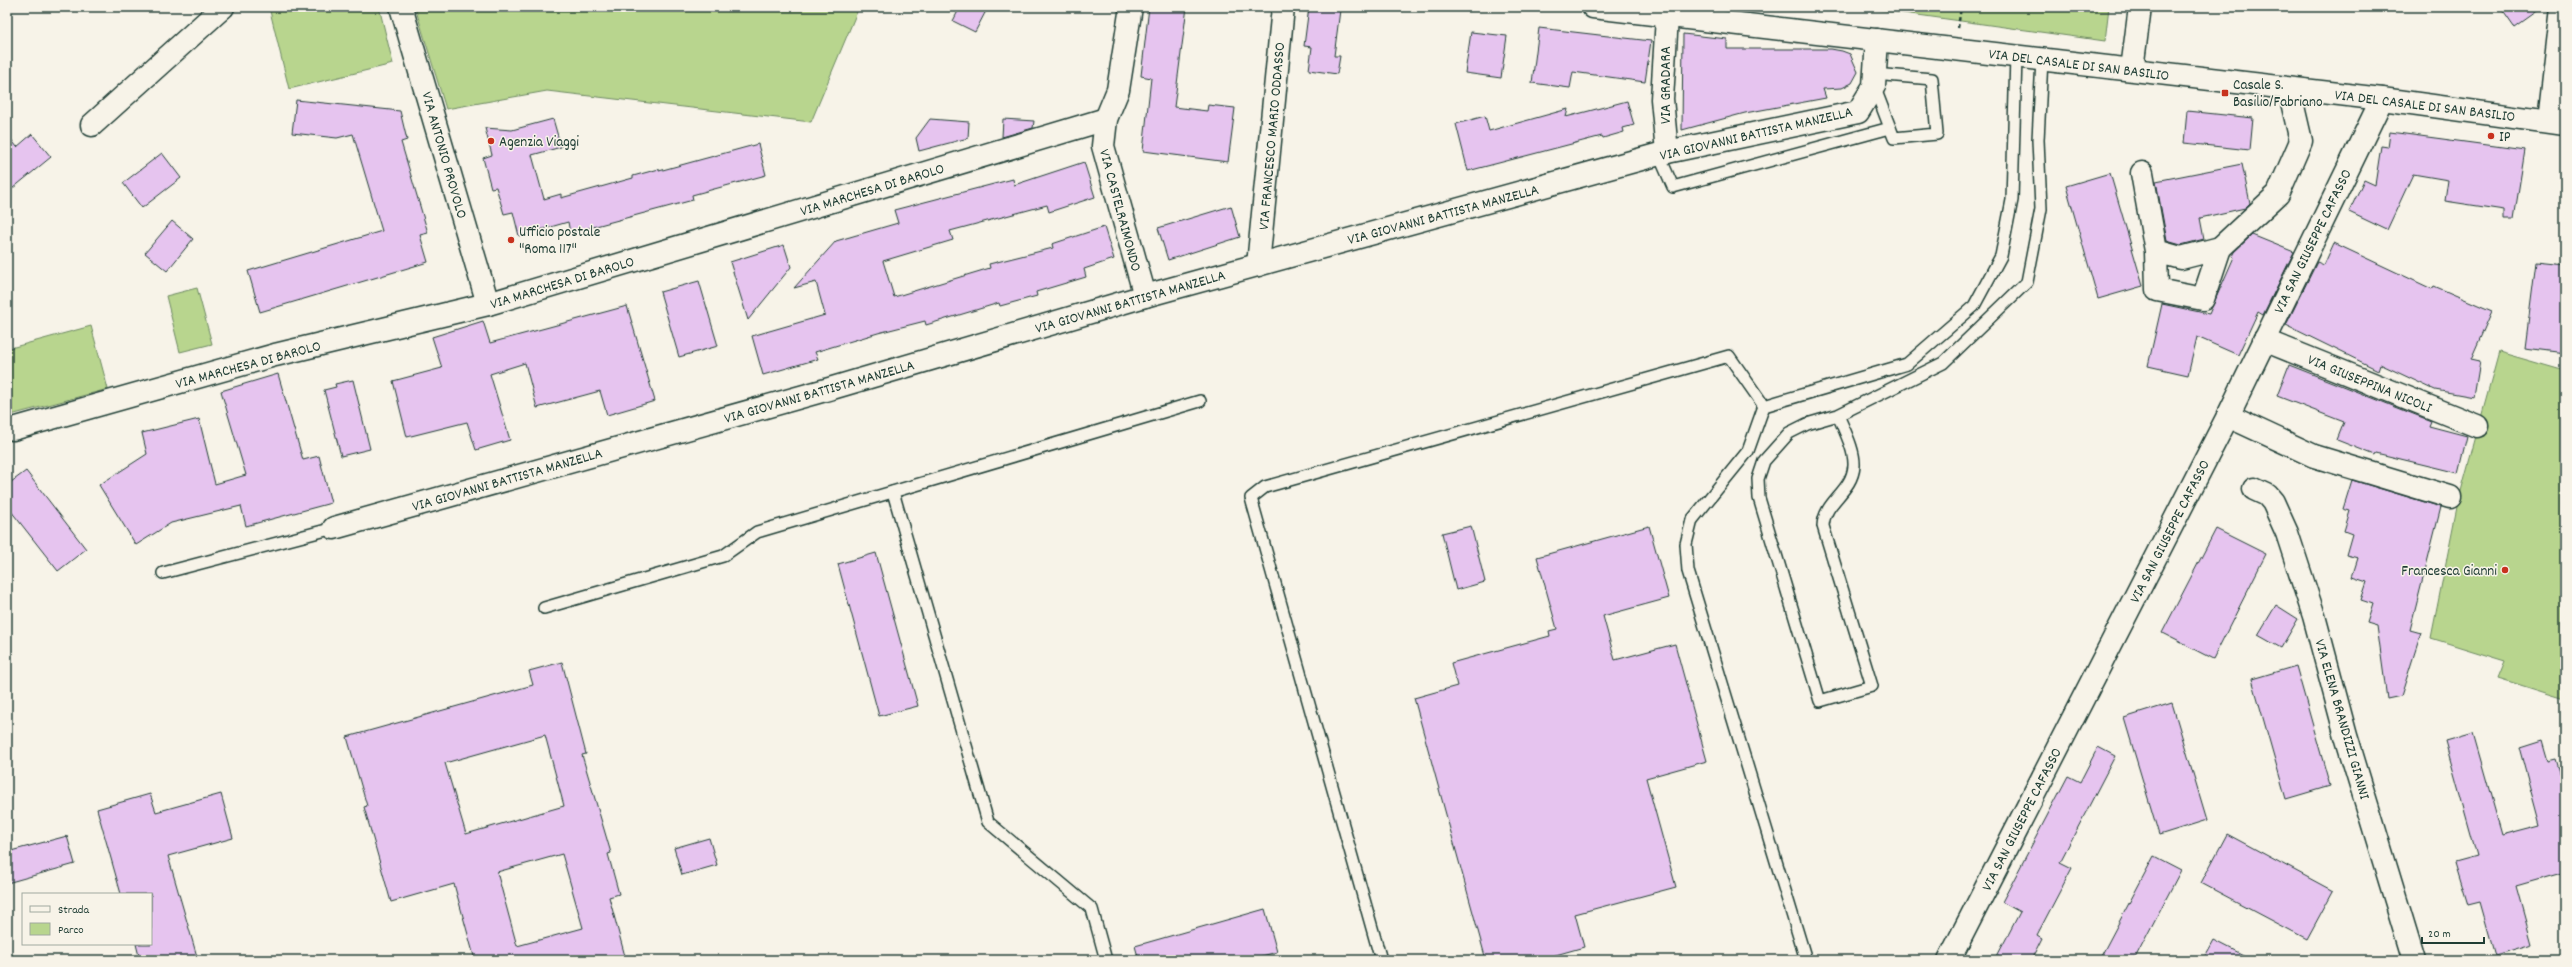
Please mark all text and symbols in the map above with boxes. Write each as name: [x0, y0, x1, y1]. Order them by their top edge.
street label: VIA FRANCESCO MARIO ODDASSO: [1254, 41, 1292, 231]
street label: VIA DEL CASALE DI SAN BASILIO: [1987, 44, 2170, 88]
street label: VIA GRADARA: [1656, 46, 1678, 124]
place label: Casale S. Basilio/Fabriano: [2233, 75, 2323, 114]
street label: VIA DEL CASALE DI SAN BASILIO: [2333, 85, 2516, 129]
marker: Casale S. Basilio/Fabriano: [2220, 88, 2230, 98]
street label: VIA ANTONIO PROVOLO: [414, 90, 472, 222]
street label: VIA GIOVANNI BATTISTA MANZELLA: [1658, 102, 1855, 168]
place label: IP: [2499, 127, 2511, 149]
marker: IP: [2486, 131, 2496, 141]
place label: Agenzia Viaggi: [499, 132, 579, 154]
marker: Agenzia Viaggi: [486, 136, 496, 146]
street label: VIA CASTELRAIMONDO: [1092, 147, 1146, 274]
street label: VIA MARCHESA DI BAROLO: [798, 159, 947, 223]
street label: VIA SAN GIUSEPPE CAFASSO: [2269, 166, 2358, 318]
street label: VIA GIOVANNI BATTISTA MANZELLA: [1345, 180, 1542, 252]
place label: Ufficio postale "Roma 117": [519, 222, 601, 261]
marker: Ufficio postale "Roma 117": [506, 235, 516, 245]
street label: VIA MARCHESA DI BAROLO: [488, 252, 637, 316]
street label: VIA GIOVANNI BATTISTA MANZELLA: [1033, 265, 1228, 341]
street label: VIA MARCHESA DI BAROLO: [173, 336, 324, 396]
street label: VIA GIUSEPPINA NICOLI: [2304, 350, 2435, 420]
street label: VIA GIOVANNI BATTISTA MANZELLA: [722, 355, 917, 431]
street label: VIA GIOVANNI BATTISTA MANZELLA: [410, 443, 605, 519]
street label: VIA SAN GIUSEPPE CAFASSO: [2125, 456, 2216, 607]
place label: Francesca Gianni: [2401, 561, 2497, 583]
marker: Francesca Gianni: [2500, 565, 2510, 575]
street label: VIA ELENA BRANDIZZI GIANNI: [2308, 637, 2375, 803]
street label: VIA SAN GIUSEPPE CAFASSO: [1977, 744, 2068, 895]
legend: [22, 893, 152, 945]
text: Strada: [58, 902, 89, 919]
scale bar: [2422, 919, 2484, 945]
text: Parco: [58, 922, 84, 939]
text: 20 m: [2428, 926, 2451, 943]

